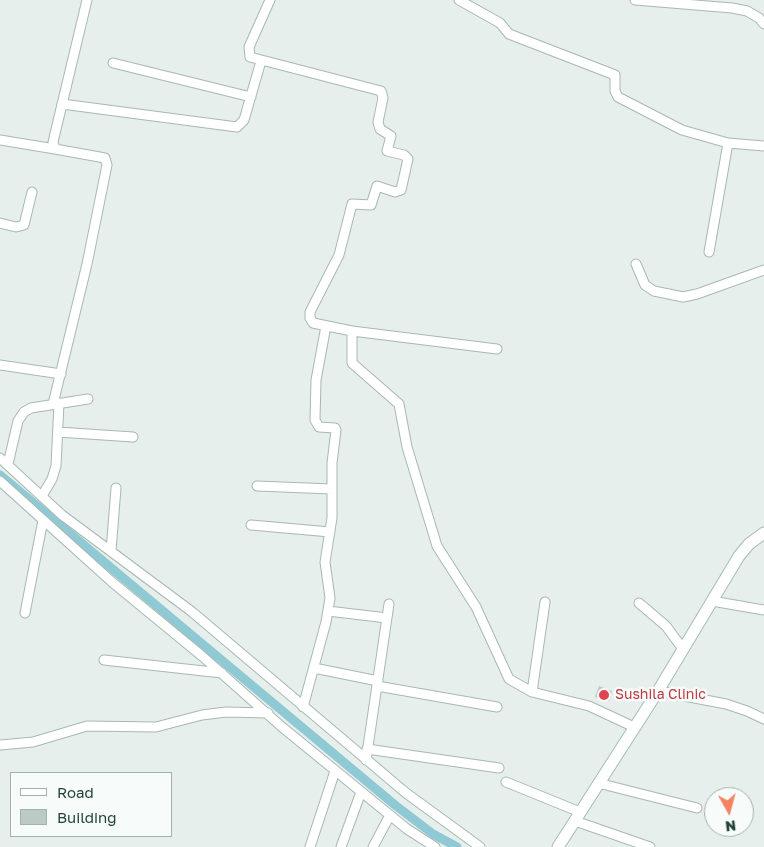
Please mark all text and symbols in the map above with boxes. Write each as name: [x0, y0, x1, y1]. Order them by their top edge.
place label: Sushila Clinic: [615, 687, 706, 703]
marker: Sushila Clinic: [597, 688, 611, 702]
legend: [10, 772, 172, 837]
text: Road: [57, 783, 94, 801]
north arrow: [704, 787, 754, 837]
text: Building: [57, 808, 117, 826]
text: N: [724, 817, 737, 835]

